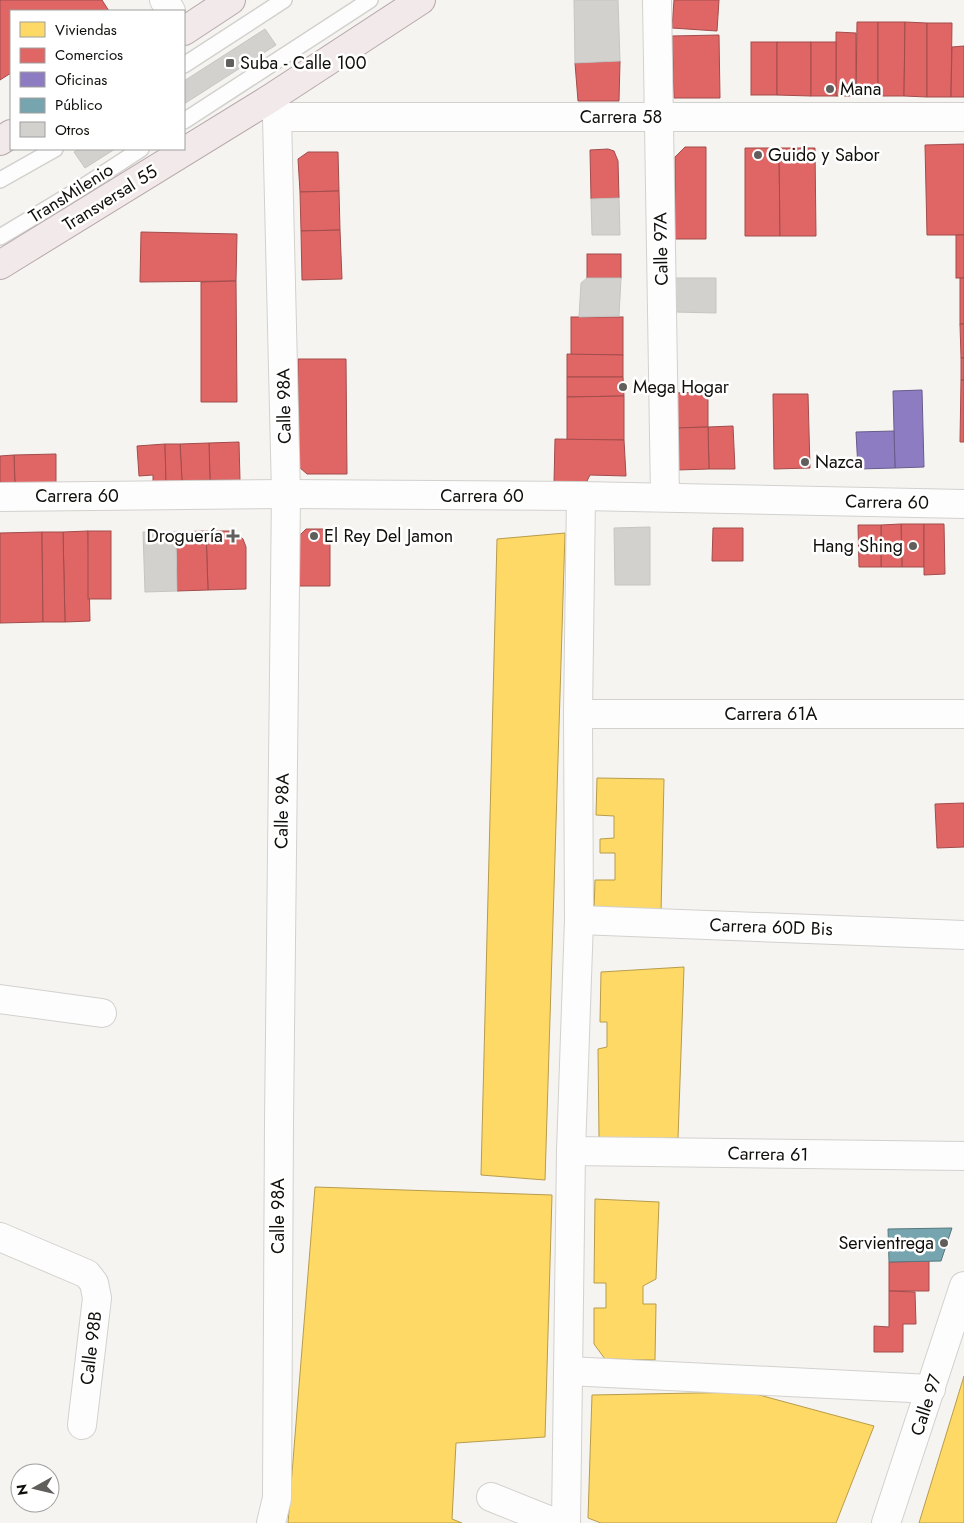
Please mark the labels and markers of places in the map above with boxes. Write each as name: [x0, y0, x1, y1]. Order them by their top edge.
place label: Suba - Calle 100: [240, 50, 367, 76]
marker: Suba - Calle 100: [224, 57, 236, 69]
place label: Mana: [840, 76, 881, 102]
marker: Mana: [824, 83, 836, 95]
place label: Guido y Sabor: [768, 142, 880, 168]
marker: Guido y Sabor: [752, 149, 764, 161]
place label: Mega Hogar: [633, 374, 730, 400]
marker: Mega Hogar: [617, 381, 629, 393]
place label: Nazca: [815, 449, 863, 475]
marker: Nazca: [799, 456, 811, 468]
place label: Droguería: [147, 523, 223, 549]
place label: El Rey Del Jamon: [324, 523, 453, 549]
marker: Droguería: [227, 530, 239, 542]
marker: El Rey Del Jamon: [308, 530, 320, 542]
place label: Hang Shing: [813, 533, 903, 559]
marker: Hang Shing: [907, 540, 919, 552]
place label: Servientrega: [838, 1230, 934, 1256]
marker: Servientrega: [938, 1237, 950, 1249]

